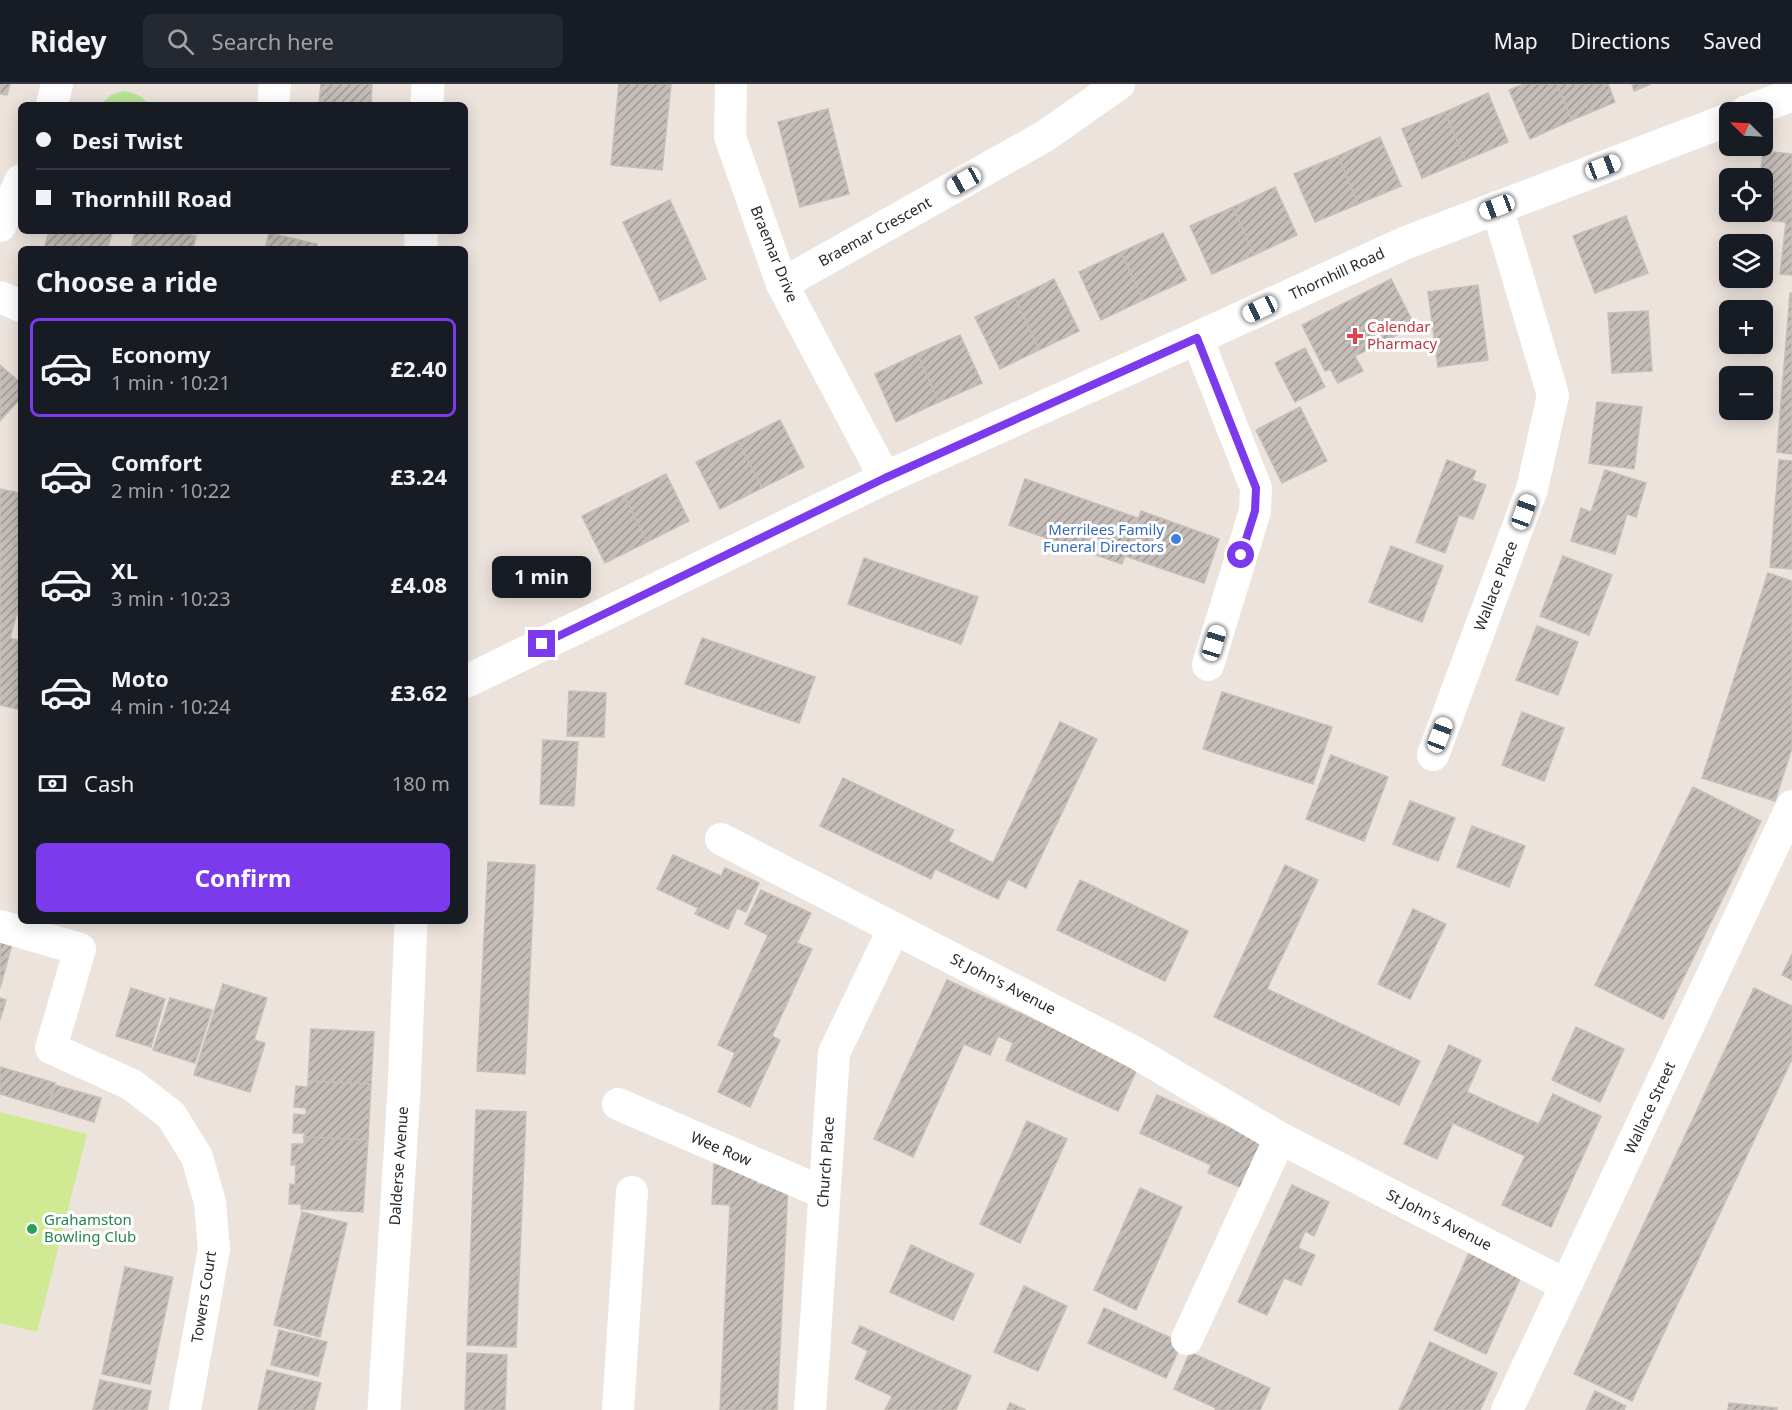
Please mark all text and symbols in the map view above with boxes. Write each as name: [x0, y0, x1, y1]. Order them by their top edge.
search box: [143, 14, 563, 68]
text: Ridey: [30, 22, 107, 60]
icon: search: [164, 25, 197, 58]
text: Search here: [212, 26, 334, 56]
text: Map: [1494, 27, 1538, 55]
text: Directions: [1571, 27, 1670, 55]
text: Saved: [1703, 27, 1762, 55]
north arrow: [1719, 102, 1773, 156]
map controls: [1719, 102, 1773, 420]
text: Desi Twist: [72, 125, 183, 155]
car: [1583, 152, 1623, 182]
car: [944, 164, 984, 198]
button: locate: [1719, 168, 1773, 222]
text: Thornhill Road: [72, 183, 232, 213]
street label: Braemar Crescent: [814, 191, 935, 271]
car: [1477, 192, 1517, 222]
street label: Braemar Drive: [747, 203, 803, 305]
button: layers: [1719, 234, 1773, 288]
street label: Thornhill Road: [1286, 242, 1387, 304]
text: Choose a ride: [36, 263, 218, 300]
car: [1240, 293, 1280, 325]
button: +: [1719, 300, 1773, 354]
place label: Calendar Pharmacy: [1367, 316, 1438, 353]
marker: Calendar Pharmacy: [1348, 329, 1362, 343]
text: Economy: [111, 339, 210, 369]
icon: car: [39, 341, 93, 395]
text: £2.40: [390, 353, 447, 383]
button: −: [1719, 366, 1773, 420]
text: 1 min · 10:21: [111, 369, 231, 396]
text: Comfort: [111, 447, 202, 477]
icon: car: [39, 449, 93, 503]
text: £3.24: [390, 461, 447, 491]
text: 2 min · 10:22: [111, 477, 231, 504]
car: [1509, 492, 1539, 532]
place label: Merrilees Family Funeral Directors: [1043, 519, 1164, 556]
marker: Merrilees Family Funeral Directors: [1169, 532, 1183, 546]
street label: Wallace Place: [1469, 538, 1521, 633]
route start: [1227, 541, 1254, 568]
text: XL: [111, 555, 138, 585]
icon: car: [39, 557, 93, 611]
callout: 1 min: [492, 557, 592, 599]
text: 1 min: [514, 563, 569, 590]
text: £4.08: [390, 569, 447, 599]
text: 3 min · 10:23: [111, 585, 231, 612]
car: [1200, 623, 1228, 663]
route end: [528, 630, 555, 657]
text: Moto: [111, 663, 169, 693]
icon: car: [39, 665, 93, 719]
text: £3.62: [390, 677, 447, 707]
text: 4 min · 10:24: [111, 693, 231, 720]
car: [1425, 715, 1455, 755]
icon: cash: [36, 767, 69, 800]
text: Cash: [84, 768, 134, 798]
text: 180 m: [392, 770, 450, 797]
button: Confirm: [36, 843, 450, 912]
street label: St John's Avenue: [947, 948, 1060, 1018]
street label: Wallace Street: [1619, 1058, 1679, 1157]
street label: Dalderse Avenue: [384, 1106, 412, 1226]
street label: Church Place: [812, 1116, 838, 1208]
street label: Wee Row: [688, 1126, 755, 1170]
street label: St John's Avenue: [1383, 1184, 1496, 1254]
place label: Grahamston Bowling Club: [44, 1209, 136, 1246]
marker: Grahamston Bowling Club: [25, 1222, 39, 1236]
street label: Towers Court: [186, 1249, 220, 1344]

